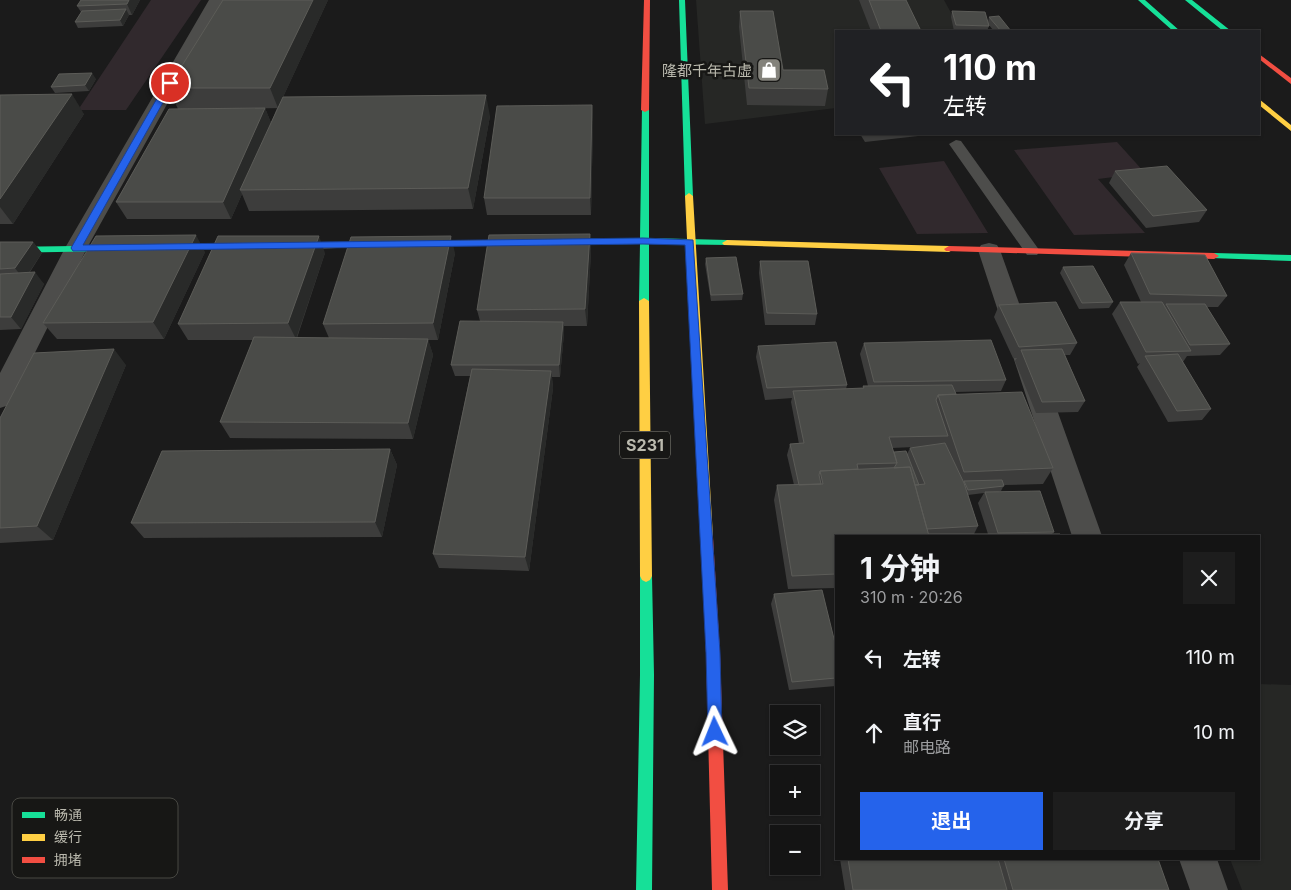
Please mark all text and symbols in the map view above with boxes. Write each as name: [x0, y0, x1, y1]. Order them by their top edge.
text: 110 m: [943, 46, 1037, 88]
icon: left: [860, 50, 925, 115]
shop icon: 隆都千年古虚: [756, 57, 782, 83]
place label: 隆都千年古虚: [662, 61, 752, 80]
pin: [149, 62, 191, 104]
icon: arrive: [156, 69, 184, 97]
text: 左转: [943, 93, 987, 119]
road number: S231: [620, 432, 670, 458]
text: 1 分钟: [860, 550, 940, 586]
button: close: [1183, 552, 1235, 604]
text: 310 m · 20:26: [860, 587, 963, 607]
icon: left: [860, 644, 888, 672]
text: 110 m: [1186, 646, 1235, 669]
text: 左转: [903, 648, 941, 671]
position arrow: [688, 705, 740, 757]
map controls: [770, 705, 820, 875]
button: layers: [770, 705, 820, 755]
text: 直行: [903, 711, 941, 734]
icon: ahead: [860, 719, 888, 747]
text: 10 m: [1193, 721, 1235, 744]
text: 邮电路: [903, 737, 951, 757]
button: +: [770, 765, 820, 815]
button: 退出: [860, 792, 1043, 850]
button: 分享: [1053, 792, 1235, 850]
legend: [12, 798, 178, 878]
text: 畅通: [54, 806, 82, 823]
button: −: [770, 825, 820, 875]
text: 缓行: [54, 828, 82, 845]
text: 拥堵: [54, 851, 82, 868]

